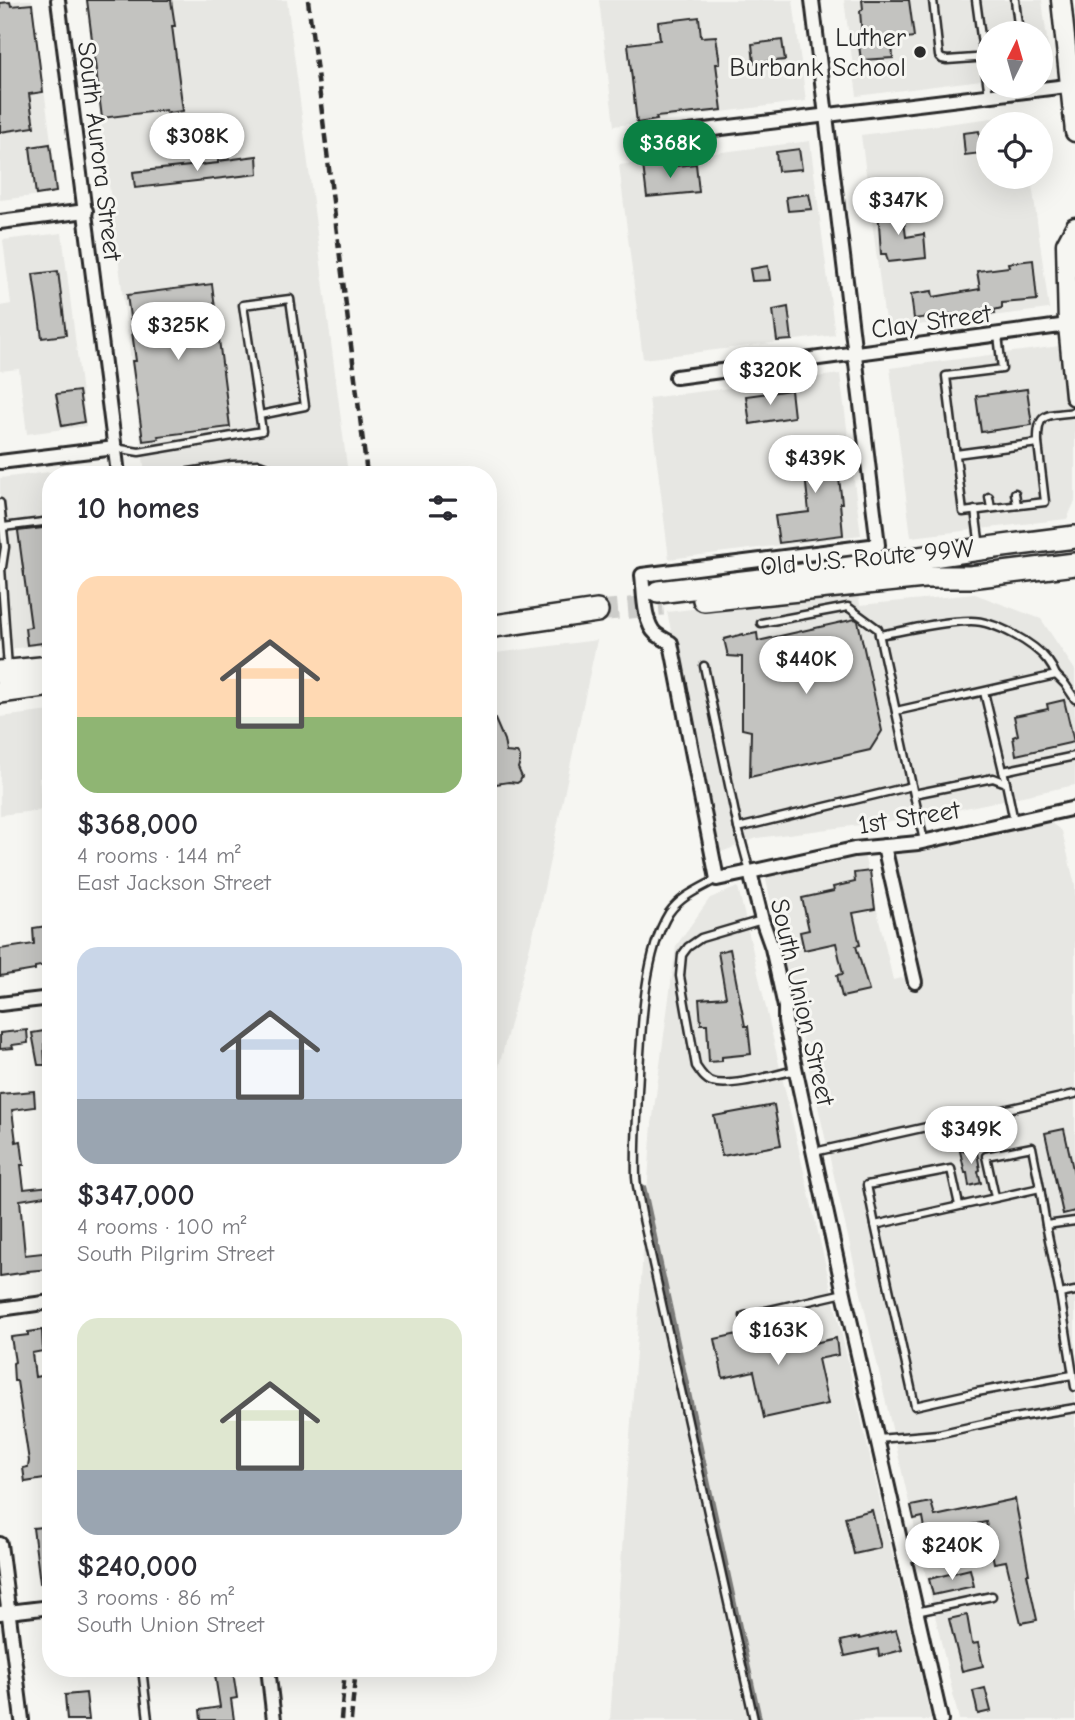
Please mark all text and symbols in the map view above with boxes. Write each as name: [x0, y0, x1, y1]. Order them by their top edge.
north arrow: [976, 21, 1054, 98]
map controls: [976, 21, 1053, 189]
place label: Luther Burbank School: [729, 23, 907, 83]
street label: South Aurora Street: [71, 40, 128, 264]
marker: Luther Burbank School: [912, 44, 928, 60]
button: locate: [976, 112, 1053, 189]
pin: $308K: [148, 114, 246, 173]
pin: $368K: [621, 120, 719, 180]
text: $308K: [165, 122, 229, 149]
text: $368K: [639, 129, 701, 156]
pin: $347K: [849, 177, 947, 237]
text: $347K: [868, 186, 928, 213]
street label: Clay Street: [869, 299, 994, 345]
pin: $325K: [129, 302, 227, 362]
text: $325K: [147, 311, 209, 338]
pin: $320K: [721, 348, 819, 407]
text: $320K: [739, 356, 801, 383]
pin: $439K: [766, 435, 864, 495]
text: $439K: [785, 444, 845, 471]
icon: filters: [424, 489, 462, 527]
text: 10 homes: [77, 491, 199, 526]
street label: Old U.S. Route 99W: [759, 534, 976, 582]
icon: home: [207, 621, 333, 747]
pin: $440K: [757, 636, 855, 696]
text: $440K: [775, 645, 837, 672]
street label: 1st Street: [856, 795, 964, 841]
text: $368,000: [77, 807, 198, 842]
text: 4 rooms · 144 m²: [77, 842, 241, 869]
text: East Jackson Street: [77, 869, 271, 896]
street label: South Union Street: [764, 896, 841, 1110]
icon: home: [207, 992, 333, 1118]
pin: $349K: [922, 1106, 1020, 1166]
text: $349K: [941, 1115, 1001, 1142]
text: $347,000: [77, 1178, 195, 1213]
text: 4 rooms · 100 m²: [77, 1213, 246, 1240]
text: South Pilgrim Street: [77, 1240, 274, 1267]
pin: $163K: [729, 1308, 827, 1367]
text: $163K: [748, 1316, 808, 1343]
icon: home: [207, 1363, 333, 1489]
pin: $240K: [903, 1522, 1001, 1582]
text: $240K: [921, 1531, 983, 1558]
text: $240,000: [77, 1549, 198, 1584]
text: 3 rooms · 86 m²: [77, 1584, 234, 1611]
text: South Union Street: [77, 1611, 264, 1638]

